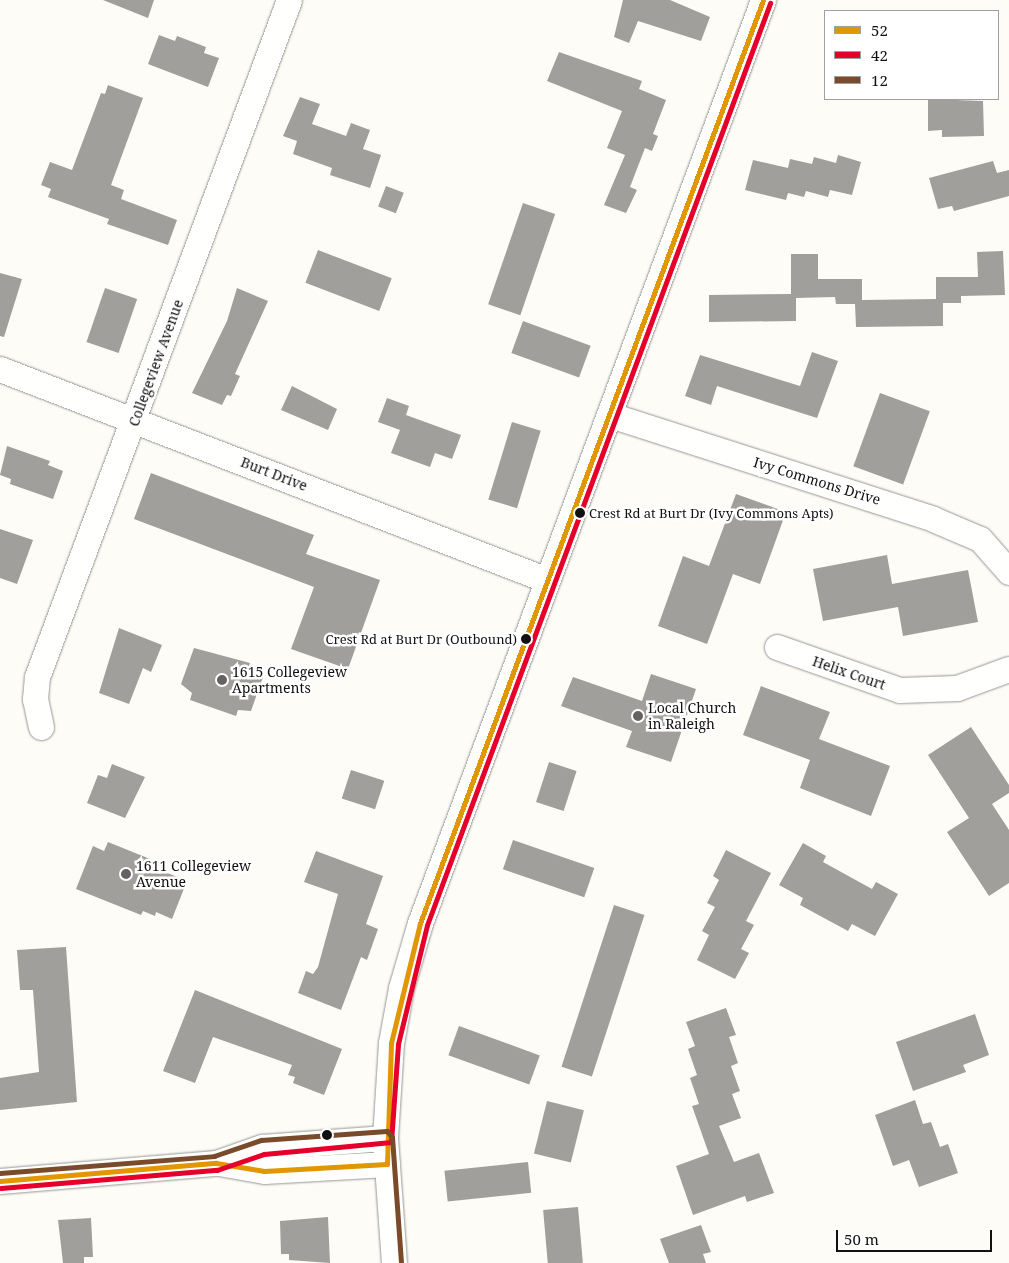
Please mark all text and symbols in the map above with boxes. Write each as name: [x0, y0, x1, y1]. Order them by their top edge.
legend: [824, 10, 999, 100]
text: 52: [871, 20, 888, 40]
text: 42: [871, 45, 888, 65]
text: 12: [871, 70, 888, 90]
street label: Collegeview Avenue: [125, 297, 187, 429]
street label: Burt Drive: [238, 454, 310, 494]
street label: Ivy Commons Drive: [752, 454, 882, 508]
place label: Crest Rd at Burt Dr (Ivy Commons Apts): [589, 505, 834, 521]
marker: Crest Rd at Burt Dr (Ivy Commons Apts): [575, 508, 585, 518]
place label: Crest Rd at Burt Dr (Outbound): [326, 631, 517, 647]
marker: Crest Rd at Burt Dr (Outbound): [521, 634, 531, 644]
street label: Helix Court: [810, 653, 888, 693]
place label: 1615 Collegeview Apartments: [232, 664, 347, 696]
marker: 1615 Collegeview Apartments: [216, 674, 228, 686]
place label: Local Church in Raleigh: [648, 700, 736, 732]
marker: Local Church in Raleigh: [632, 710, 644, 722]
place label: 1611 Collegeview Avenue: [136, 858, 251, 890]
marker: 1611 Collegeview Avenue: [120, 868, 132, 880]
unlabelled marker: [322, 1130, 332, 1140]
scale bar: [839, 1220, 995, 1252]
text: 50 m: [844, 1229, 879, 1249]

